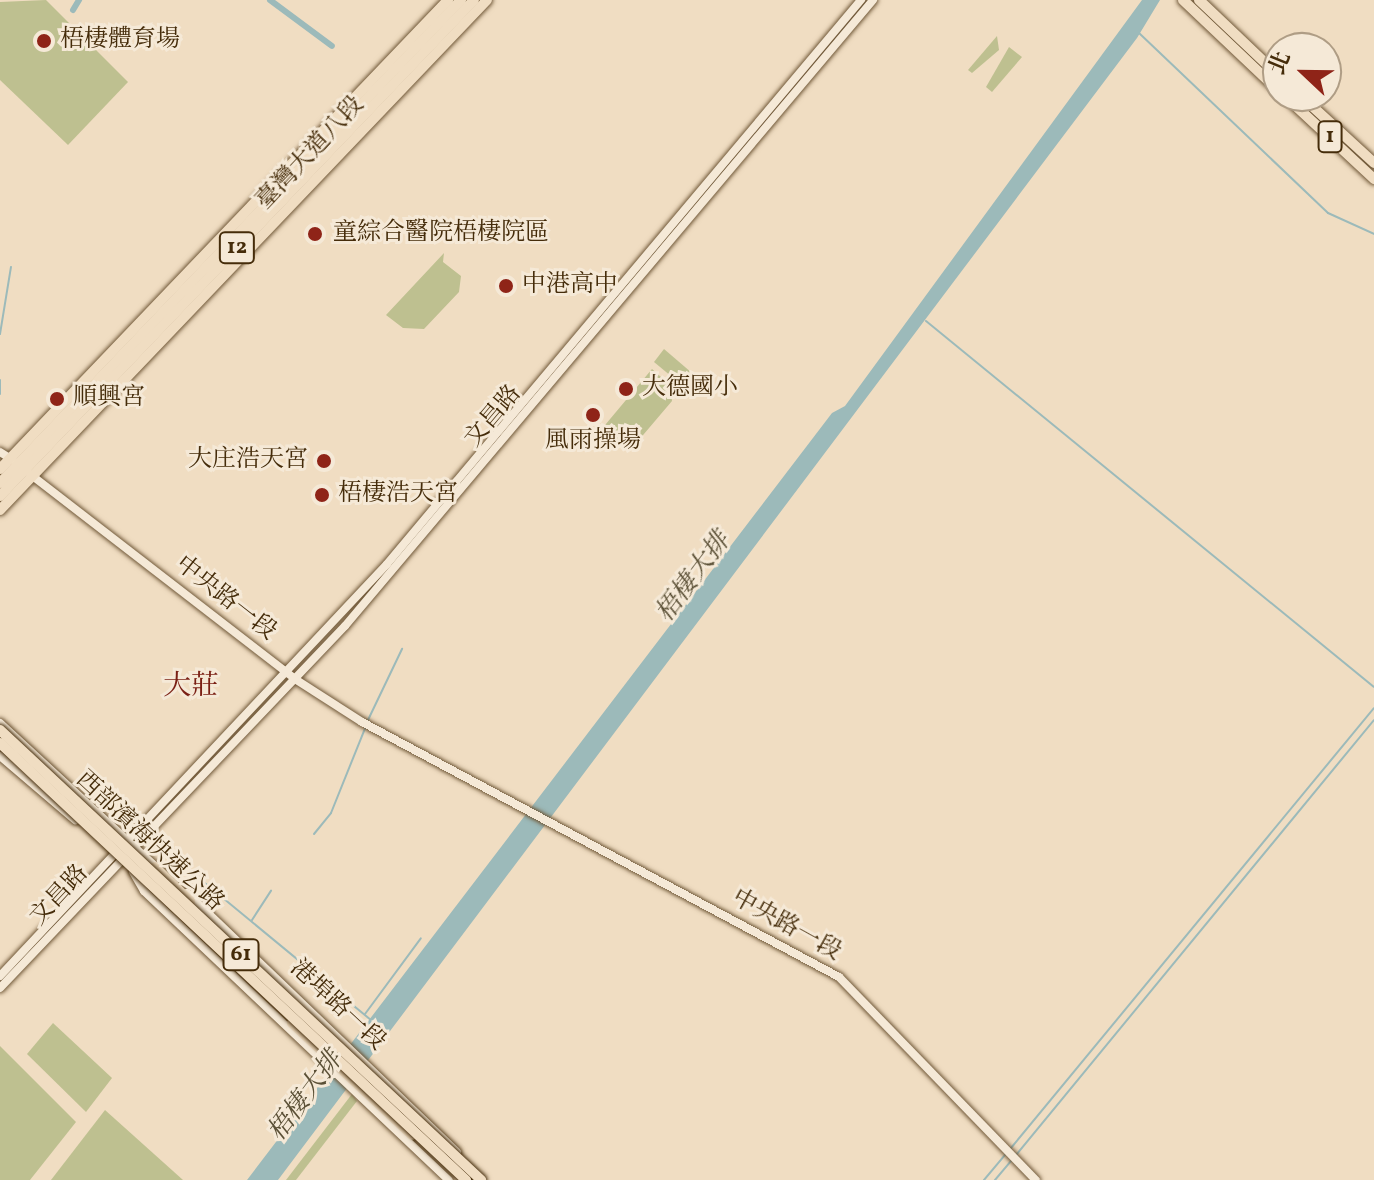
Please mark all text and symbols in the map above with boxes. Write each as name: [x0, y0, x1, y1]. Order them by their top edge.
place label: 梧棲體育場: [60, 27, 180, 55]
marker: 梧棲體育場: [35, 32, 53, 50]
north arrow: [1262, 32, 1342, 112]
text: 北: [1263, 48, 1300, 80]
street label: 臺灣大道八段: [251, 92, 371, 216]
road number: 1: [1316, 119, 1344, 155]
place label: 童綜合醫院梧棲院區: [333, 220, 549, 248]
marker: 童綜合醫院梧棲院區: [304, 223, 326, 245]
road number: 12: [217, 230, 257, 266]
place label: 中港高中: [522, 272, 618, 300]
marker: 中港高中: [497, 277, 515, 295]
place label: 大德國小: [642, 375, 738, 403]
street label: 文昌路: [460, 380, 528, 454]
marker: 大德國小: [617, 380, 635, 398]
place label: 順興宮: [73, 385, 145, 413]
marker: 順興宮: [48, 390, 66, 408]
marker: 風雨操場: [584, 406, 602, 424]
place label: 風雨操場: [545, 428, 641, 456]
place label: 大庄浩天宮: [188, 447, 308, 475]
marker: 大庄浩天宮: [315, 452, 333, 470]
place label: 梧棲浩天宮: [338, 481, 458, 509]
marker: 梧棲浩天宮: [313, 486, 331, 504]
water label: 梧棲大排: [650, 527, 738, 629]
street label: 中央路一段: [169, 551, 281, 647]
district label: 大莊: [163, 670, 219, 704]
street label: 西部濱海快速公路: [69, 766, 229, 918]
street label: 文昌路: [25, 860, 95, 932]
street label: 中央路一段: [727, 884, 845, 968]
road number: 61: [221, 937, 261, 973]
street label: 港埠路一段: [283, 955, 391, 1057]
water label: 梧棲大排: [262, 1046, 350, 1148]

